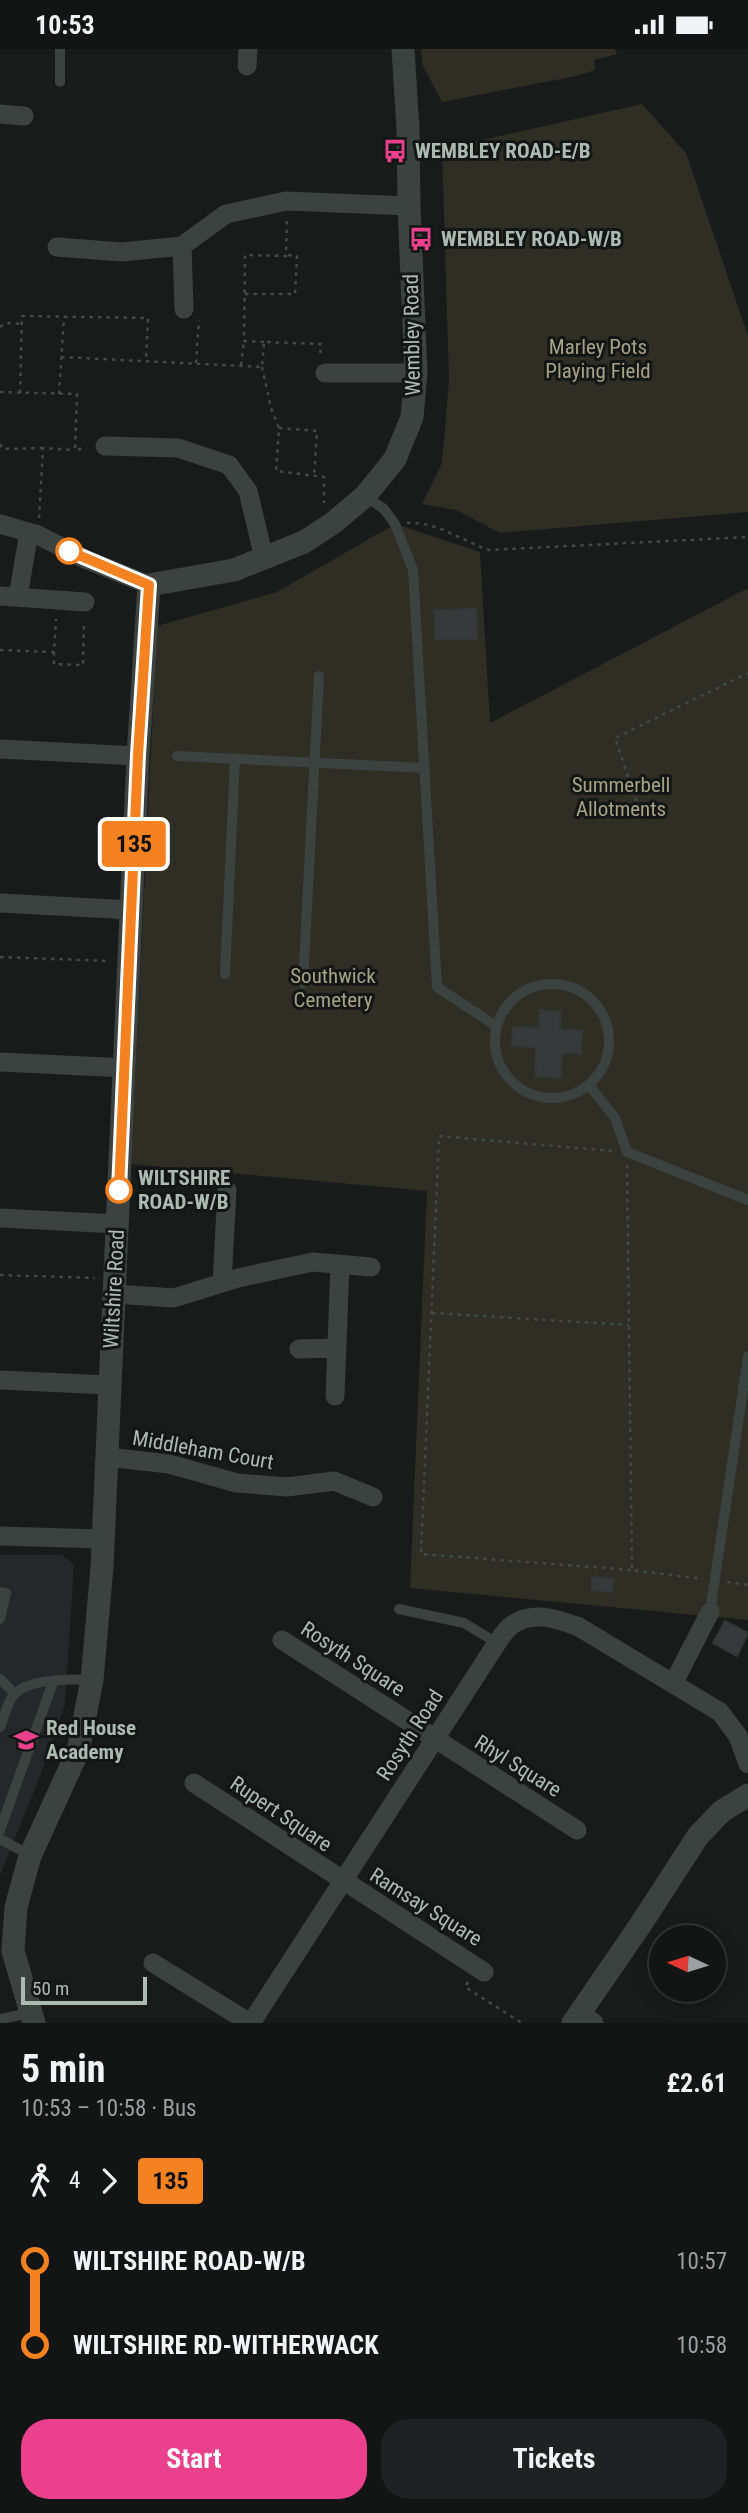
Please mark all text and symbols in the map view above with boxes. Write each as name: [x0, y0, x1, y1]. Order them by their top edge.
text: 10:53: [35, 10, 95, 40]
bus stop icon: WEMBLEY ROAD-E/B: [381, 137, 409, 165]
place label: WEMBLEY ROAD-E/B: [415, 139, 590, 163]
bus stop icon: WEMBLEY ROAD-W/B: [407, 225, 435, 253]
place label: WEMBLEY ROAD-W/B: [441, 227, 622, 251]
street label: Wembley Road: [399, 274, 425, 396]
park label: Marley Pots Playing Field: [545, 335, 651, 383]
unlabelled marker: [56, 538, 82, 564]
park label: Summerbell Allotments: [572, 773, 670, 821]
line badge: 135: [94, 821, 174, 867]
text: 135: [116, 830, 152, 858]
park label: Southwick Cemetery: [290, 964, 376, 1012]
place label: WILTSHIRE ROAD-W/B: [138, 1166, 230, 1214]
marker: WILTSHIRE ROAD-W/B: [106, 1177, 132, 1203]
street label: Wiltshire Road: [99, 1229, 129, 1349]
street label: Middleham Court: [131, 1426, 275, 1474]
street label: Rosyth Square: [297, 1617, 410, 1702]
street label: Rosyth Road: [372, 1685, 448, 1785]
place label: Red House Academy: [46, 1716, 136, 1764]
school or university icon: Red House Academy: [12, 1726, 40, 1754]
street label: Rhyl Square: [470, 1730, 566, 1802]
street label: Rupert Square: [226, 1771, 336, 1857]
street label: Ramsay Square: [365, 1863, 487, 1951]
north arrow: [649, 1925, 726, 2002]
map controls: [649, 1925, 726, 2002]
scale bar: [21, 1974, 147, 2006]
text: 50 m: [32, 1977, 69, 2000]
text: 5 min: [21, 2047, 105, 2091]
text: £2.61: [666, 2068, 727, 2098]
text: 10:53 – 10:58 · Bus: [21, 2095, 197, 2122]
icon: walk: [21, 2162, 59, 2200]
icon: forward: [90, 2162, 128, 2200]
text: 4: [69, 2167, 80, 2194]
text: 135: [152, 2167, 189, 2195]
text: WILTSHIRE ROAD-W/B: [73, 2246, 305, 2276]
text: 10:57: [676, 2248, 727, 2275]
text: WILTSHIRE RD-WITHERWACK: [73, 2330, 379, 2360]
text: 10:58: [676, 2332, 727, 2359]
button: Start: [21, 2419, 367, 2499]
button: Tickets: [381, 2419, 727, 2499]

